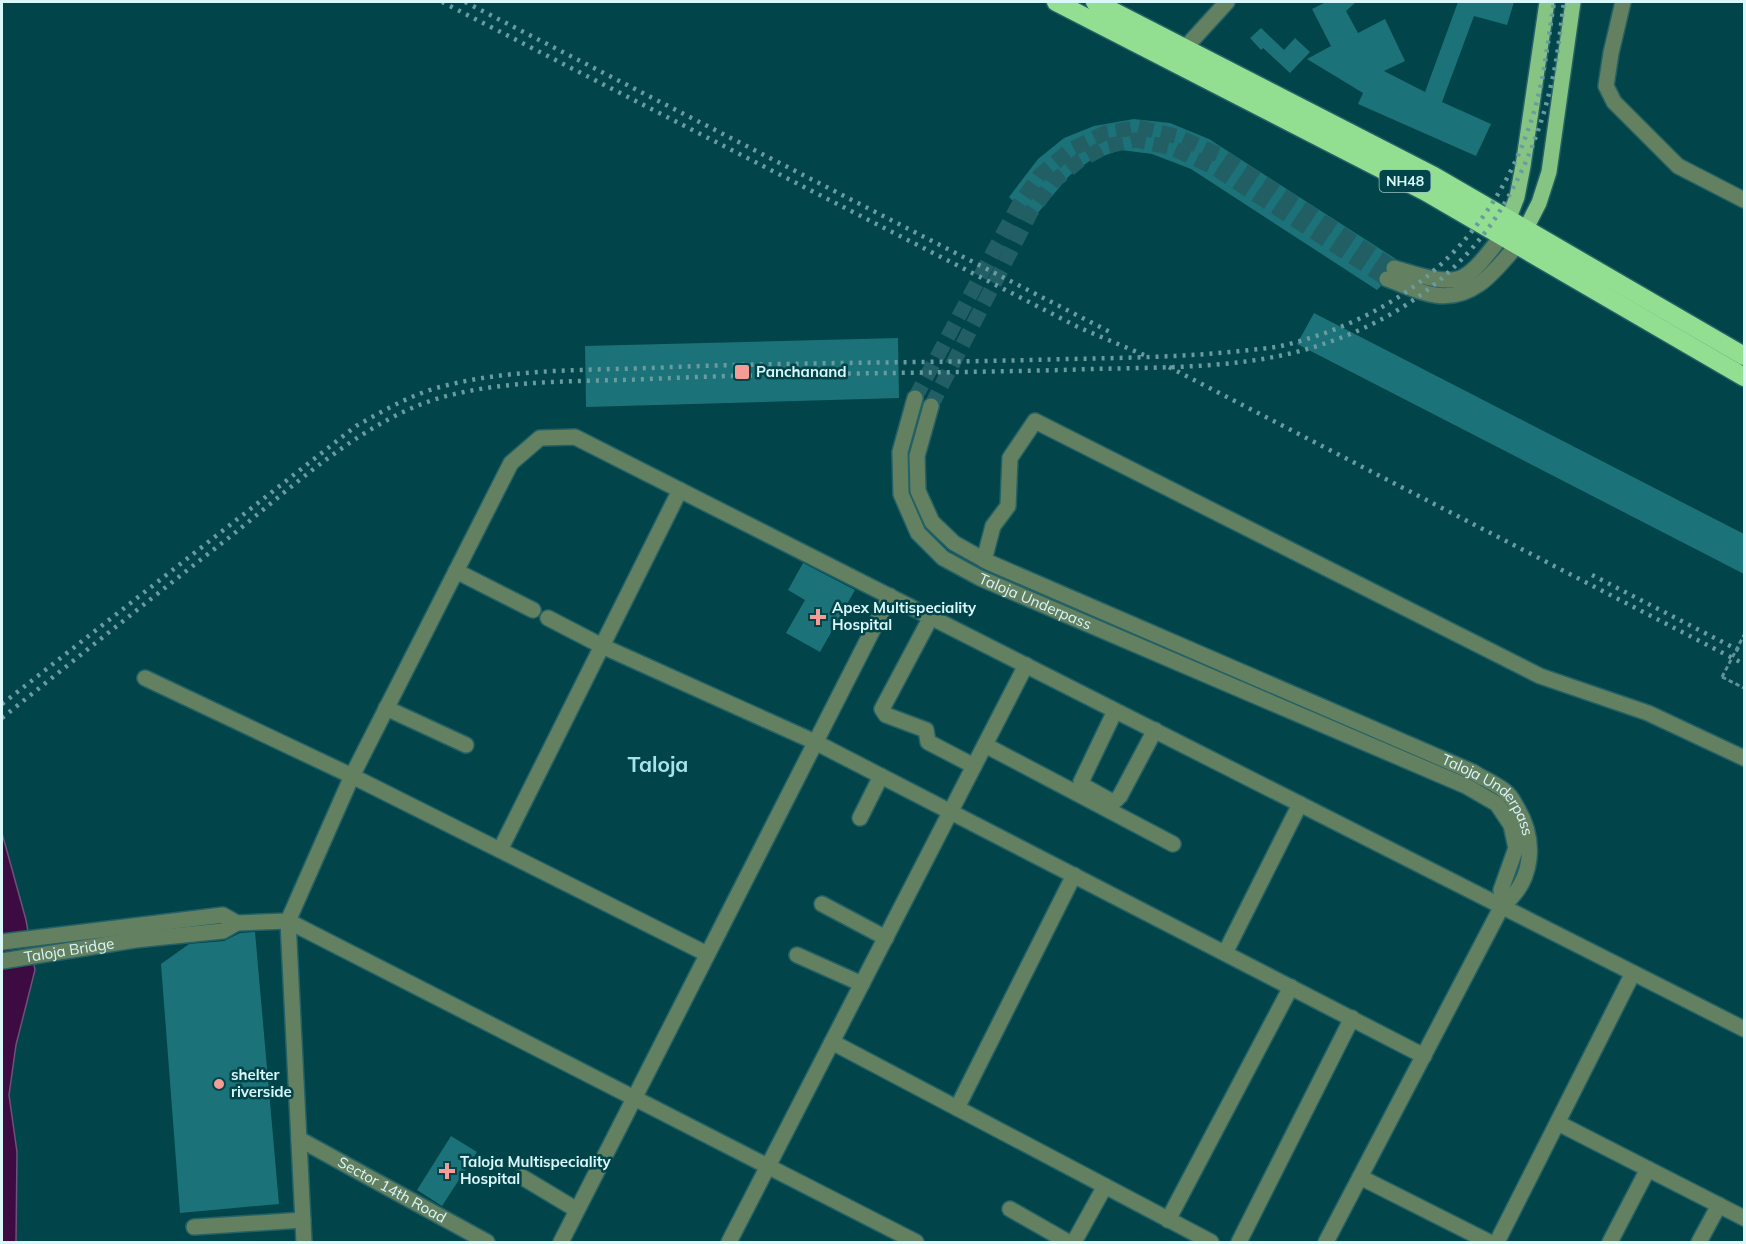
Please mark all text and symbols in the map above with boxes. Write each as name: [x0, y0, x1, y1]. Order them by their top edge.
road number: NH48: [1380, 170, 1430, 192]
place label: Panchanand: [756, 362, 847, 381]
marker: Panchanand: [733, 363, 751, 381]
street label: Taloja Underpass: [976, 569, 1095, 634]
place label: Apex Multispeciality Hospital: [832, 598, 977, 634]
marker: Apex Multispeciality Hospital: [809, 608, 827, 626]
street label: Taloja Underpass: [1439, 750, 1538, 837]
district label: Taloja: [628, 751, 688, 777]
street label: Taloja Bridge: [23, 933, 116, 966]
place label: shelter riverside: [231, 1065, 292, 1101]
marker: shelter riverside: [212, 1077, 226, 1091]
street label: Sector 14th Road: [335, 1152, 450, 1227]
place label: Taloja Multispeciality Hospital: [460, 1152, 611, 1188]
marker: Taloja Multispeciality Hospital: [438, 1162, 456, 1180]

